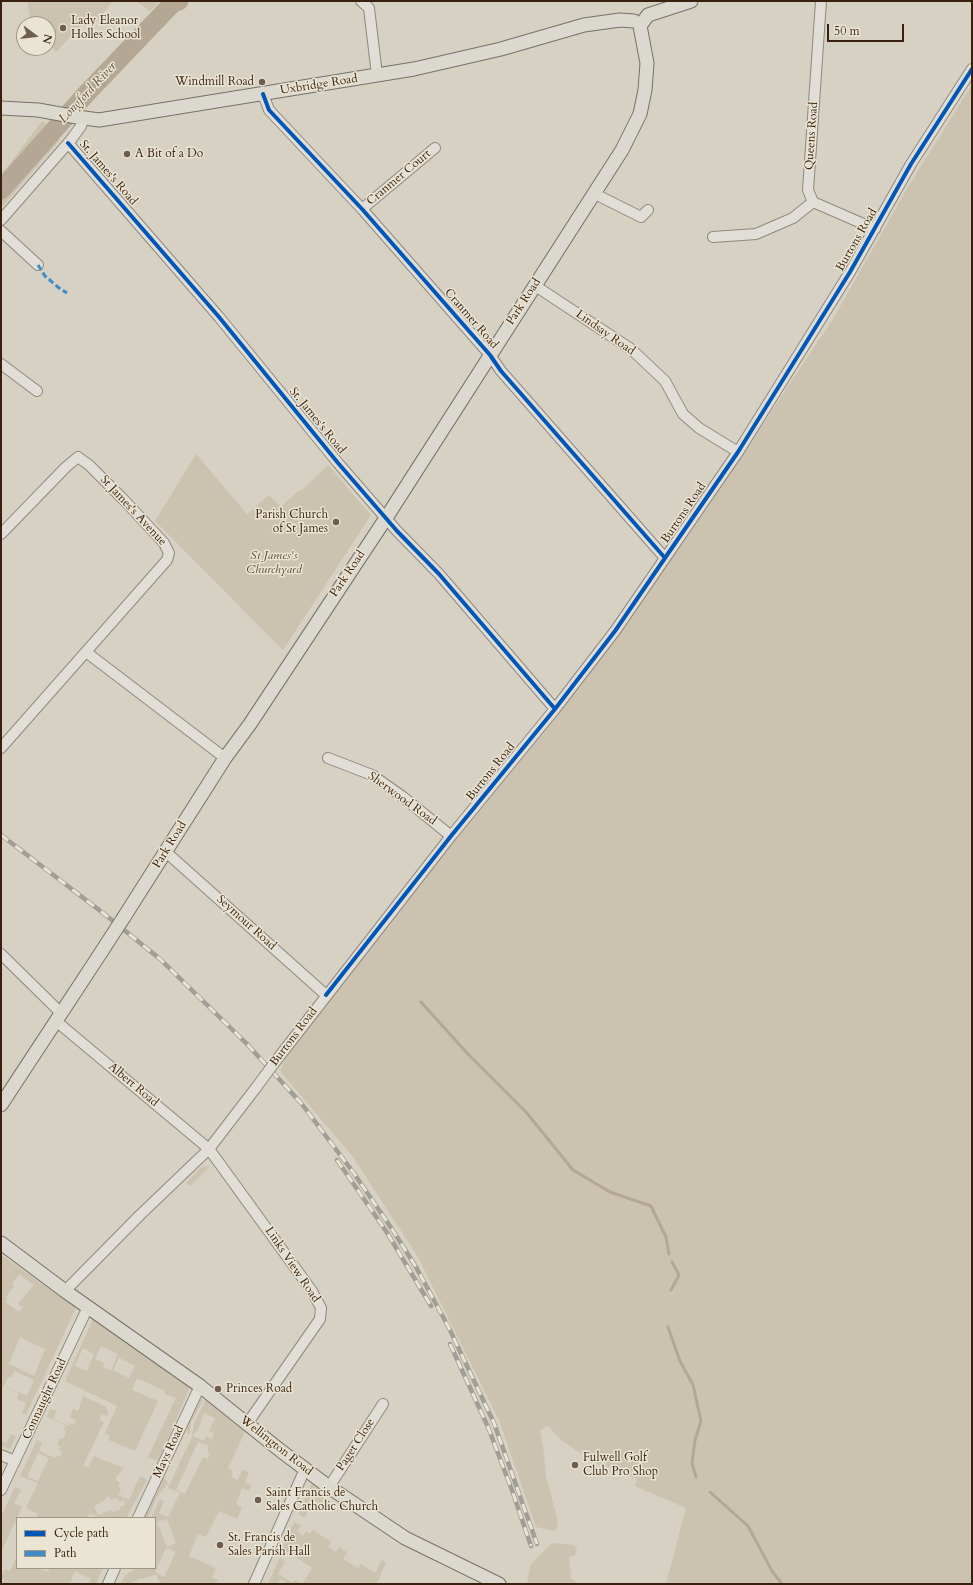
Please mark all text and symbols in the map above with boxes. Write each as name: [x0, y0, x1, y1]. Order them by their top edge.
place label: Lady Eleanor Holles School: [71, 14, 140, 42]
north arrow: [16, 16, 56, 56]
scale bar: [829, 16, 906, 42]
marker: Lady Eleanor Holles School: [58, 23, 68, 33]
text: 50 m: [834, 23, 860, 39]
text: N: [39, 32, 56, 46]
water label: Longford River: [56, 59, 120, 127]
street label: Uxbridge Road: [279, 72, 359, 98]
place label: Windmill Road: [175, 75, 254, 89]
marker: Windmill Road: [257, 77, 267, 87]
street label: Queens Road: [802, 101, 822, 171]
street label: St. James's Road: [76, 138, 140, 208]
place label: A Bit of a Do: [135, 147, 203, 161]
street label: Cranmer Court: [364, 147, 434, 209]
marker: A Bit of a Do: [122, 149, 132, 159]
street label: Burtons Road: [833, 206, 881, 274]
street label: Park Road: [504, 276, 544, 328]
street label: Cranmer Road: [441, 286, 501, 352]
street label: Lindsay Road: [573, 307, 637, 359]
street label: St. James's Road: [286, 385, 348, 457]
street label: St James's Avenue: [97, 473, 169, 549]
street label: Burtons Road: [659, 480, 709, 546]
place label: Parish Church of St James: [255, 508, 328, 536]
marker: Parish Church of St James: [331, 517, 341, 527]
street label: Park Road: [327, 548, 369, 600]
park label: St James's Churchyard: [246, 549, 302, 577]
street label: Burtons Road: [463, 740, 519, 804]
street label: Sherwood Road: [365, 769, 439, 829]
street label: Park Road: [150, 819, 190, 871]
street label: Seymour Road: [213, 893, 279, 953]
street label: Burtons Road: [267, 1005, 321, 1069]
street label: Albert Road: [105, 1060, 161, 1110]
street label: Links View Road: [261, 1225, 323, 1305]
street label: Connaught Road: [20, 1356, 70, 1442]
place label: Princes Road: [226, 1382, 292, 1396]
marker: Princes Road: [213, 1384, 223, 1394]
street label: Wellington Road: [237, 1413, 315, 1479]
street label: Paget Close: [334, 1416, 378, 1474]
street label: Mays Road: [151, 1423, 187, 1481]
place label: Fulwell Golf Club Pro Shop: [583, 1451, 658, 1479]
marker: Fulwell Golf Club Pro Shop: [570, 1460, 580, 1470]
place label: Saint Francis de Sales Catholic Church: [266, 1486, 378, 1514]
marker: Saint Francis de Sales Catholic Church: [253, 1495, 263, 1505]
legend: [16, 1517, 156, 1569]
text: Cycle path: [54, 1525, 109, 1541]
place label: St. Francis de Sales Parish Hall: [228, 1531, 310, 1559]
marker: St. Francis de Sales Parish Hall: [215, 1540, 225, 1550]
text: Path: [54, 1545, 77, 1561]

